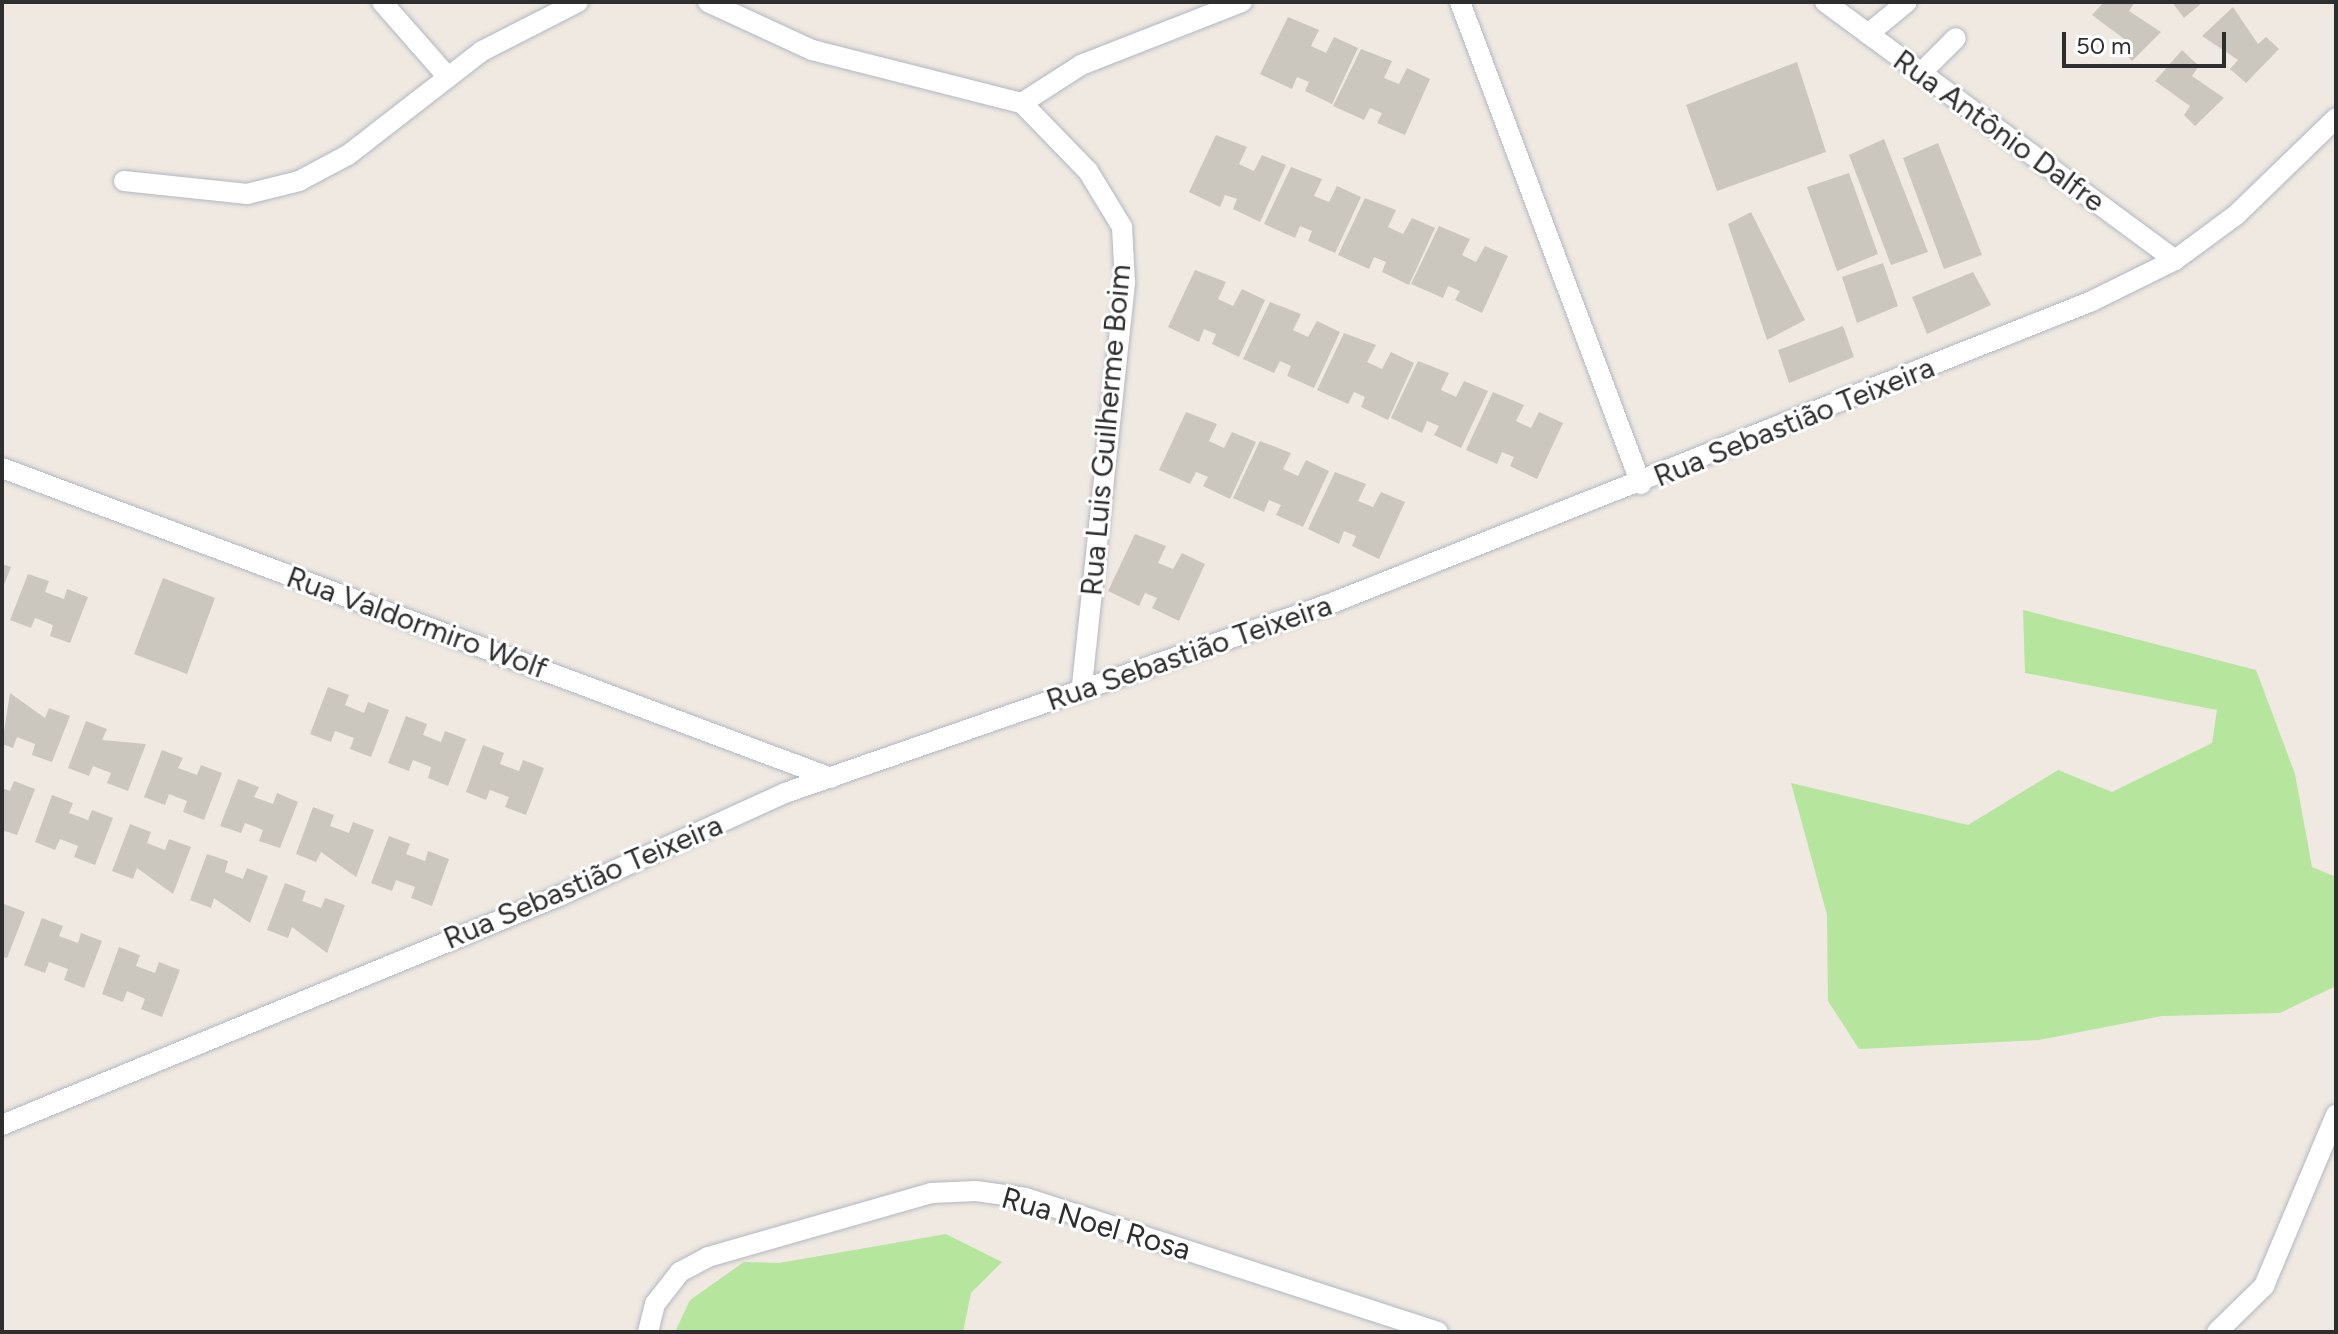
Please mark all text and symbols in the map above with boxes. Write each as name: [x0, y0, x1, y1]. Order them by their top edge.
scale bar: [2066, 16, 2230, 66]
text: 50 m: [2076, 31, 2132, 60]
street label: Rua Antônio Dalfre: [1886, 42, 2112, 220]
street label: Rua Luis Guilherme Boim: [1074, 263, 1138, 597]
street label: Rua Sebastião Teixeira: [1649, 349, 1939, 495]
street label: Rua Valdormiro Wolf: [282, 559, 552, 687]
street label: Rua Sebastião Teixeira: [1042, 587, 1336, 719]
street label: Rua Sebastião Teixeira: [438, 807, 728, 957]
street label: Rua Noel Rosa: [997, 1180, 1195, 1268]

